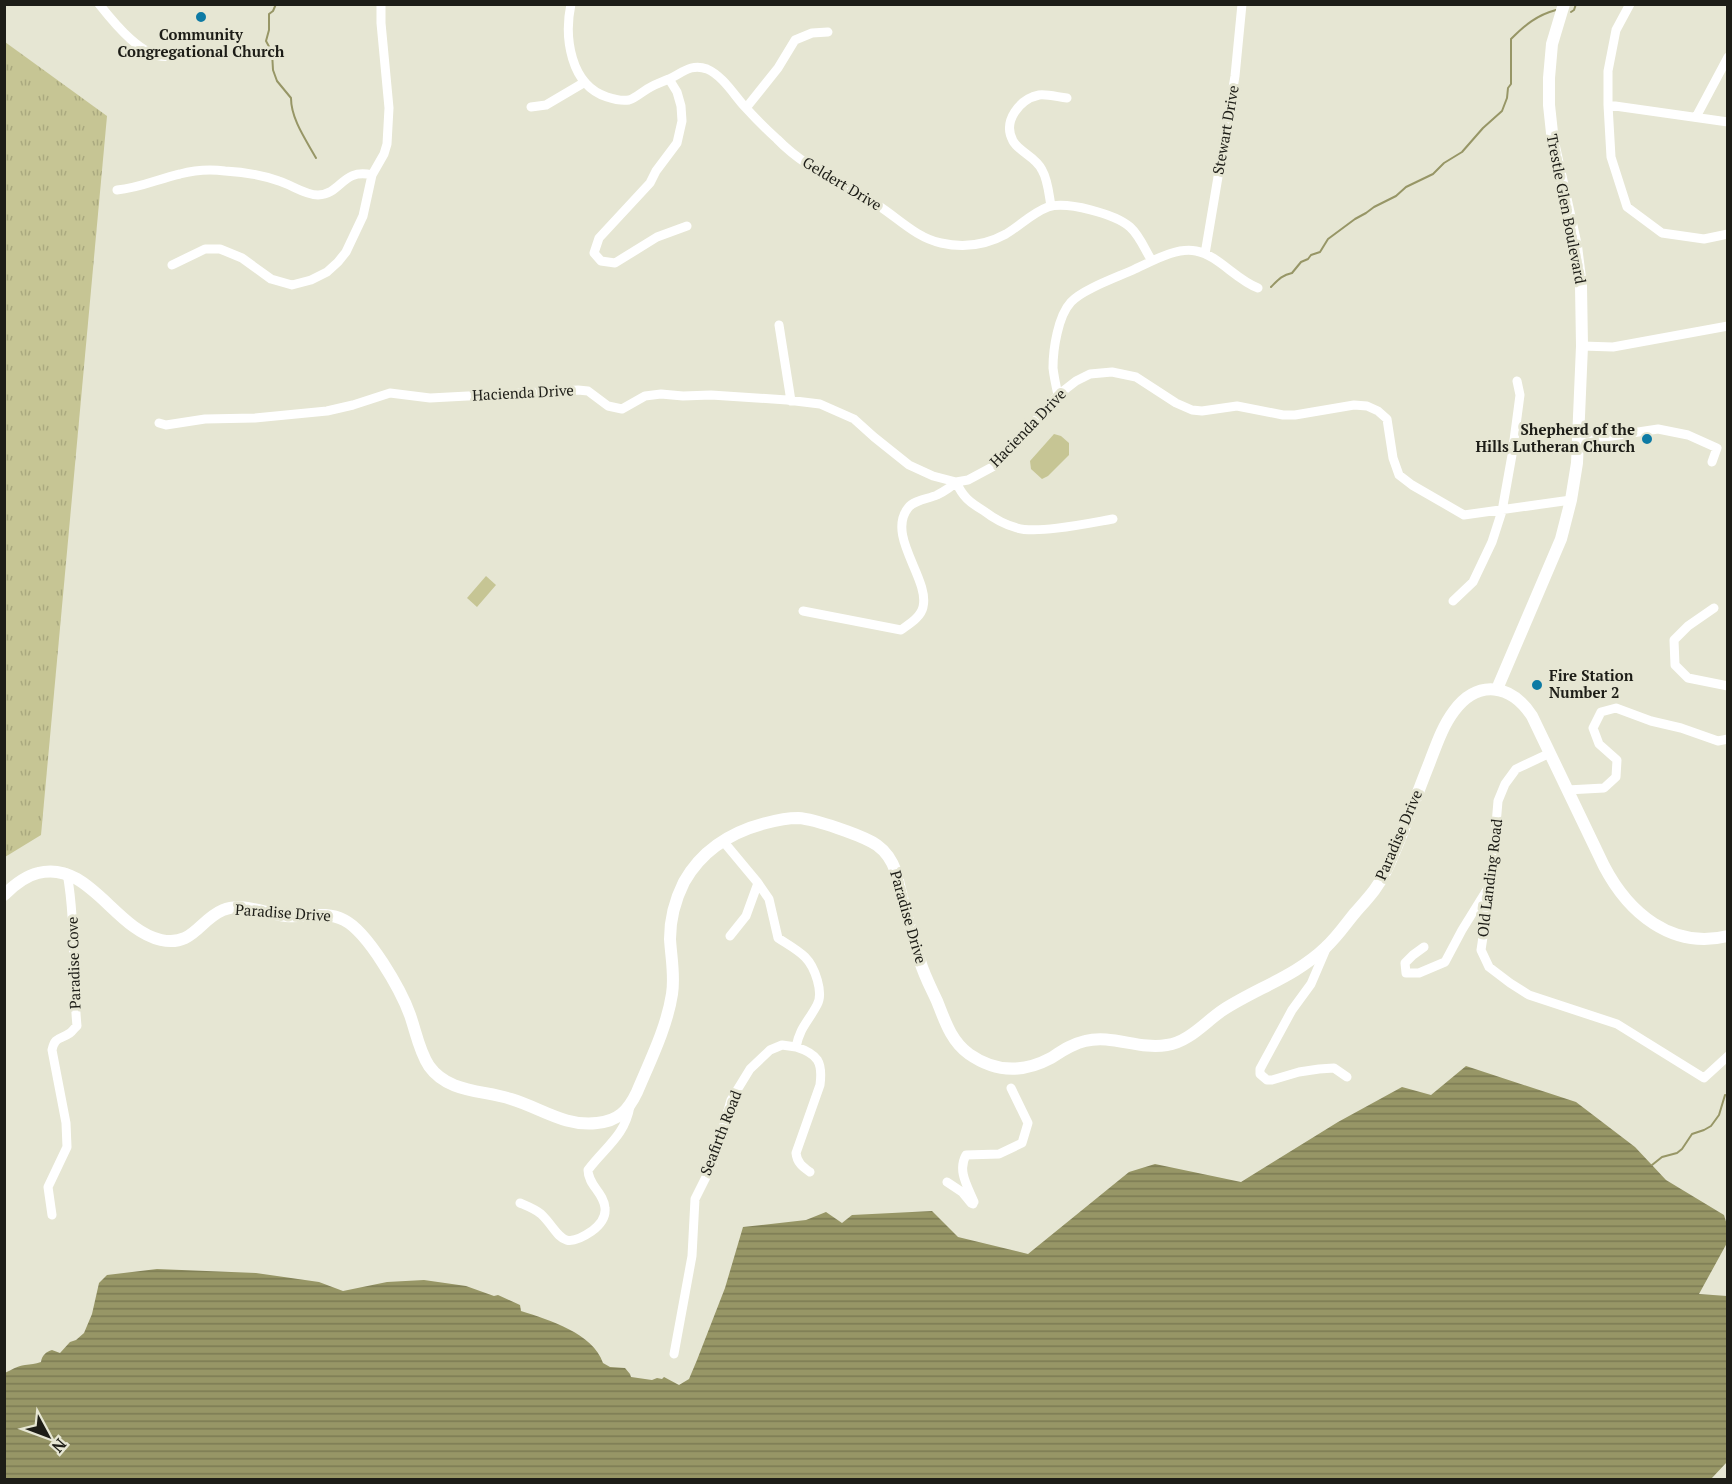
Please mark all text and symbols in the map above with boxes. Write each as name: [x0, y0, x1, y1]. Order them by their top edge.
marker: Community Congregational Church: [194, 10, 208, 24]
place label: Community Congregational Church: [118, 24, 285, 61]
street label: Stewart Drive: [1207, 84, 1243, 176]
street label: Trestle Glen Boulevard: [1543, 132, 1591, 285]
street label: Geldert Drive: [799, 152, 886, 215]
street label: Hacienda Drive: [472, 379, 574, 405]
street label: Hacienda Drive: [985, 384, 1070, 471]
place label: Shepherd of the Hills Lutheran Church: [1475, 419, 1635, 456]
marker: Shepherd of the Hills Lutheran Church: [1640, 432, 1654, 446]
place label: Fire Station Number 2: [1549, 665, 1634, 702]
marker: Fire Station Number 2: [1530, 678, 1544, 692]
street label: Paradise Drive: [1370, 786, 1426, 883]
street label: Old Landing Road: [1472, 818, 1506, 938]
street label: Paradise Drive: [886, 868, 932, 966]
street label: Paradise Drive: [234, 899, 332, 925]
street label: Paradise Cove: [61, 916, 85, 1010]
street label: Seafirth Road: [695, 1087, 745, 1178]
north arrow: [18, 1406, 78, 1466]
text: N: [47, 1434, 72, 1458]

